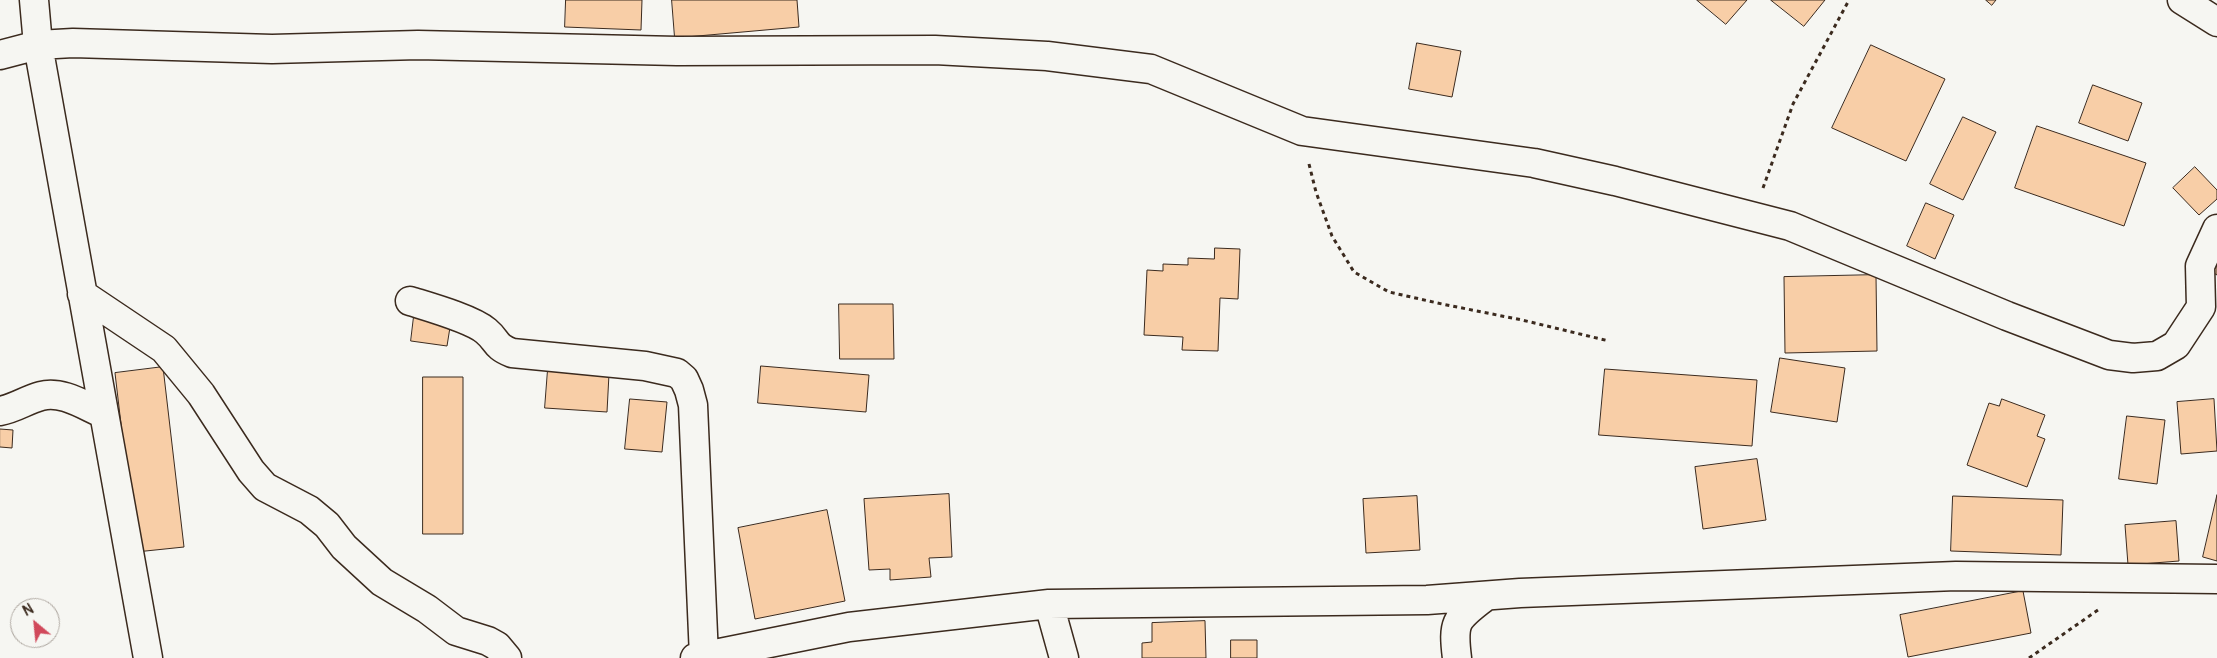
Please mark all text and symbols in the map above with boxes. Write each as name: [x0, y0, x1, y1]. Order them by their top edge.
north arrow: [10, 598, 60, 648]
text: N: [20, 600, 36, 620]

